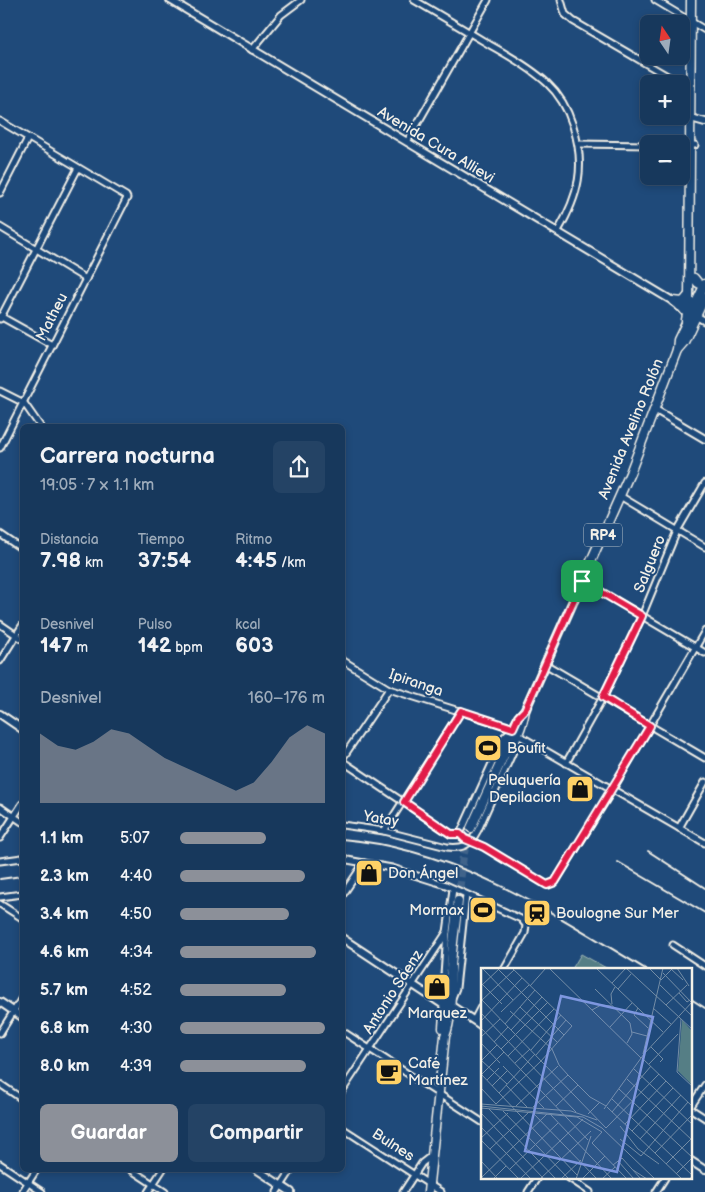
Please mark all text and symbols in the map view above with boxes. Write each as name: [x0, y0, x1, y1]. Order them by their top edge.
north arrow: [640, 15, 690, 65]
map controls: [640, 15, 690, 185]
button: +: [640, 75, 690, 125]
street label: Avenida Cura Allievi: [374, 103, 498, 187]
button: −: [640, 135, 690, 185]
street label: Matheu: [32, 290, 72, 344]
street label: Avenida Avelino Rolón: [594, 356, 668, 502]
button: share: [273, 441, 325, 493]
text: Carrera nocturna: [40, 443, 215, 470]
text: 19:05 · 7 × 1.1 km: [40, 476, 154, 495]
road number: RP4: [584, 524, 622, 546]
text: Distancia: [40, 531, 99, 548]
text: Tiempo: [138, 531, 185, 548]
text: Ritmo: [235, 531, 272, 548]
street label: Salguero: [630, 532, 670, 596]
text: 7.98: [40, 548, 81, 573]
text: 37:54: [138, 548, 191, 573]
text: 4:45: [235, 548, 277, 573]
text: km: [81, 554, 103, 571]
text: /km: [277, 554, 306, 571]
pin: [561, 560, 603, 602]
icon: arrive: [568, 567, 596, 595]
text: Desnivel: [40, 616, 94, 633]
text: Pulso: [138, 616, 172, 633]
text: kcal: [235, 616, 260, 633]
text: 147: [40, 633, 73, 658]
text: 142: [138, 633, 171, 658]
text: 603: [235, 633, 273, 658]
text: m: [73, 639, 88, 656]
text: bpm: [171, 639, 203, 656]
street label: Ipiranga: [386, 665, 446, 701]
text: Desnivel: [40, 689, 102, 708]
text: 160–176 m: [248, 689, 325, 708]
sports icon: Boufit: [473, 733, 503, 763]
place label: Boufit: [507, 739, 546, 758]
place label: Peluquería Depilacion: [488, 771, 561, 807]
shop icon: Peluquería Depilacion: [565, 774, 595, 804]
street label: Yatay: [361, 806, 400, 831]
text: 1.1 km: [40, 829, 83, 848]
text: 5:07: [120, 829, 150, 848]
shop icon: Don Ángel: [354, 858, 384, 888]
place label: Don Ángel: [388, 864, 458, 883]
text: 2.3 km: [40, 867, 89, 886]
text: 4:40: [120, 867, 152, 886]
sports icon: Mormax: [468, 895, 498, 925]
station icon: Boulogne Sur Mer: [522, 898, 552, 928]
place label: Mormax: [409, 901, 464, 920]
place label: Boulogne Sur Mer: [556, 904, 679, 923]
text: 3.4 km: [40, 905, 89, 924]
text: 4:50: [120, 905, 152, 924]
text: 4.6 km: [40, 943, 89, 962]
text: 4:34: [120, 943, 153, 962]
street label: Antonio Sáenz: [359, 946, 428, 1038]
inset map: [481, 968, 692, 1180]
shop icon: Marquez: [422, 972, 452, 1002]
text: 5.7 km: [40, 981, 88, 1000]
text: 4:52: [120, 981, 152, 1000]
place label: Marquez: [407, 1004, 468, 1023]
text: 6.8 km: [40, 1019, 89, 1038]
text: 4:30: [120, 1019, 152, 1038]
place label: Café Martínez: [408, 1054, 469, 1090]
text: 8.0 km: [40, 1057, 89, 1076]
text: 4:39: [120, 1057, 152, 1076]
cafe icon: Café Martínez: [374, 1057, 404, 1087]
button: Guardar: [40, 1104, 178, 1162]
button: Compartir: [188, 1104, 325, 1162]
street label: Bulnes: [368, 1124, 418, 1166]

